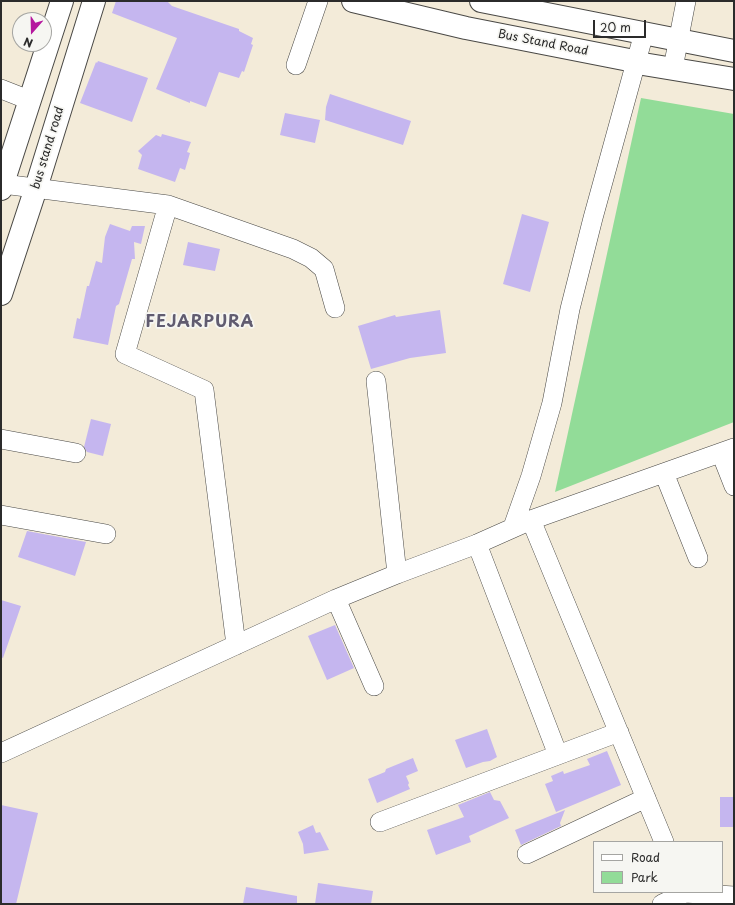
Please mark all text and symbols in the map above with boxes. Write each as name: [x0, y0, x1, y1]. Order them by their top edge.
north arrow: [12, 12, 52, 52]
scale bar: [595, 12, 648, 38]
text: 20 m: [600, 18, 631, 36]
street label: Bus Stand Road: [497, 27, 589, 59]
text: N: [21, 33, 35, 52]
street label: bus stand road: [29, 105, 67, 191]
district label: FEJARPURA: [146, 313, 254, 333]
legend: [593, 841, 723, 893]
text: Road: [631, 848, 660, 866]
text: Park: [631, 868, 658, 886]

